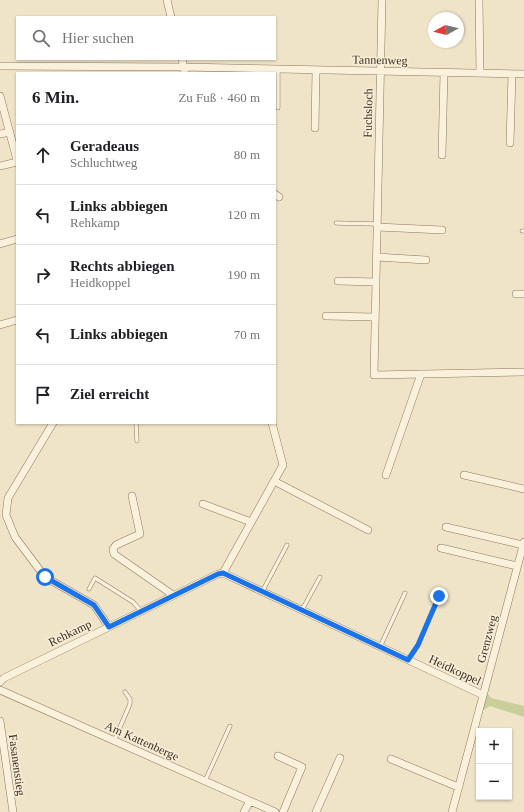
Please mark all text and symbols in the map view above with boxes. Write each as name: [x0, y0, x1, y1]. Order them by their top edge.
north arrow: [428, 12, 464, 48]
search box: [16, 16, 276, 60]
icon: search: [30, 27, 52, 49]
text: Hier suchen: [62, 30, 134, 46]
street label: Tannenweg: [352, 53, 408, 67]
text: 6 Min.: [32, 88, 79, 107]
street label: Fuchsloch: [361, 88, 375, 138]
text: Zu Fuß · 460 m: [178, 90, 260, 105]
text: Geradeaus: [70, 138, 139, 154]
icon: ahead: [32, 144, 54, 166]
text: 80 m: [234, 147, 260, 162]
text: Schluchtweg: [70, 155, 137, 170]
text: Links abbiegen: [70, 198, 168, 214]
icon: left: [32, 204, 54, 226]
text: 120 m: [227, 207, 260, 222]
text: Rehkamp: [70, 215, 120, 230]
text: Rechts abbiegen: [70, 258, 175, 274]
icon: right: [32, 264, 54, 286]
text: 190 m: [227, 267, 260, 282]
text: Heidkoppel: [70, 275, 131, 290]
icon: left: [32, 324, 54, 346]
text: Links abbiegen: [70, 326, 168, 342]
text: 70 m: [234, 327, 260, 342]
icon: arrive: [32, 384, 54, 406]
text: Ziel erreicht: [70, 386, 149, 402]
route start: [36, 568, 54, 586]
route end: [430, 587, 448, 605]
street label: Grenzweg: [474, 613, 500, 665]
street label: Rehkamp: [46, 617, 94, 649]
street label: Heidkoppel: [427, 652, 484, 688]
street label: Am Kattenberge: [103, 718, 181, 764]
map controls: [476, 728, 512, 800]
button: +: [476, 728, 512, 764]
street label: Fasanenstieg: [6, 733, 28, 797]
button: −: [476, 764, 512, 800]

